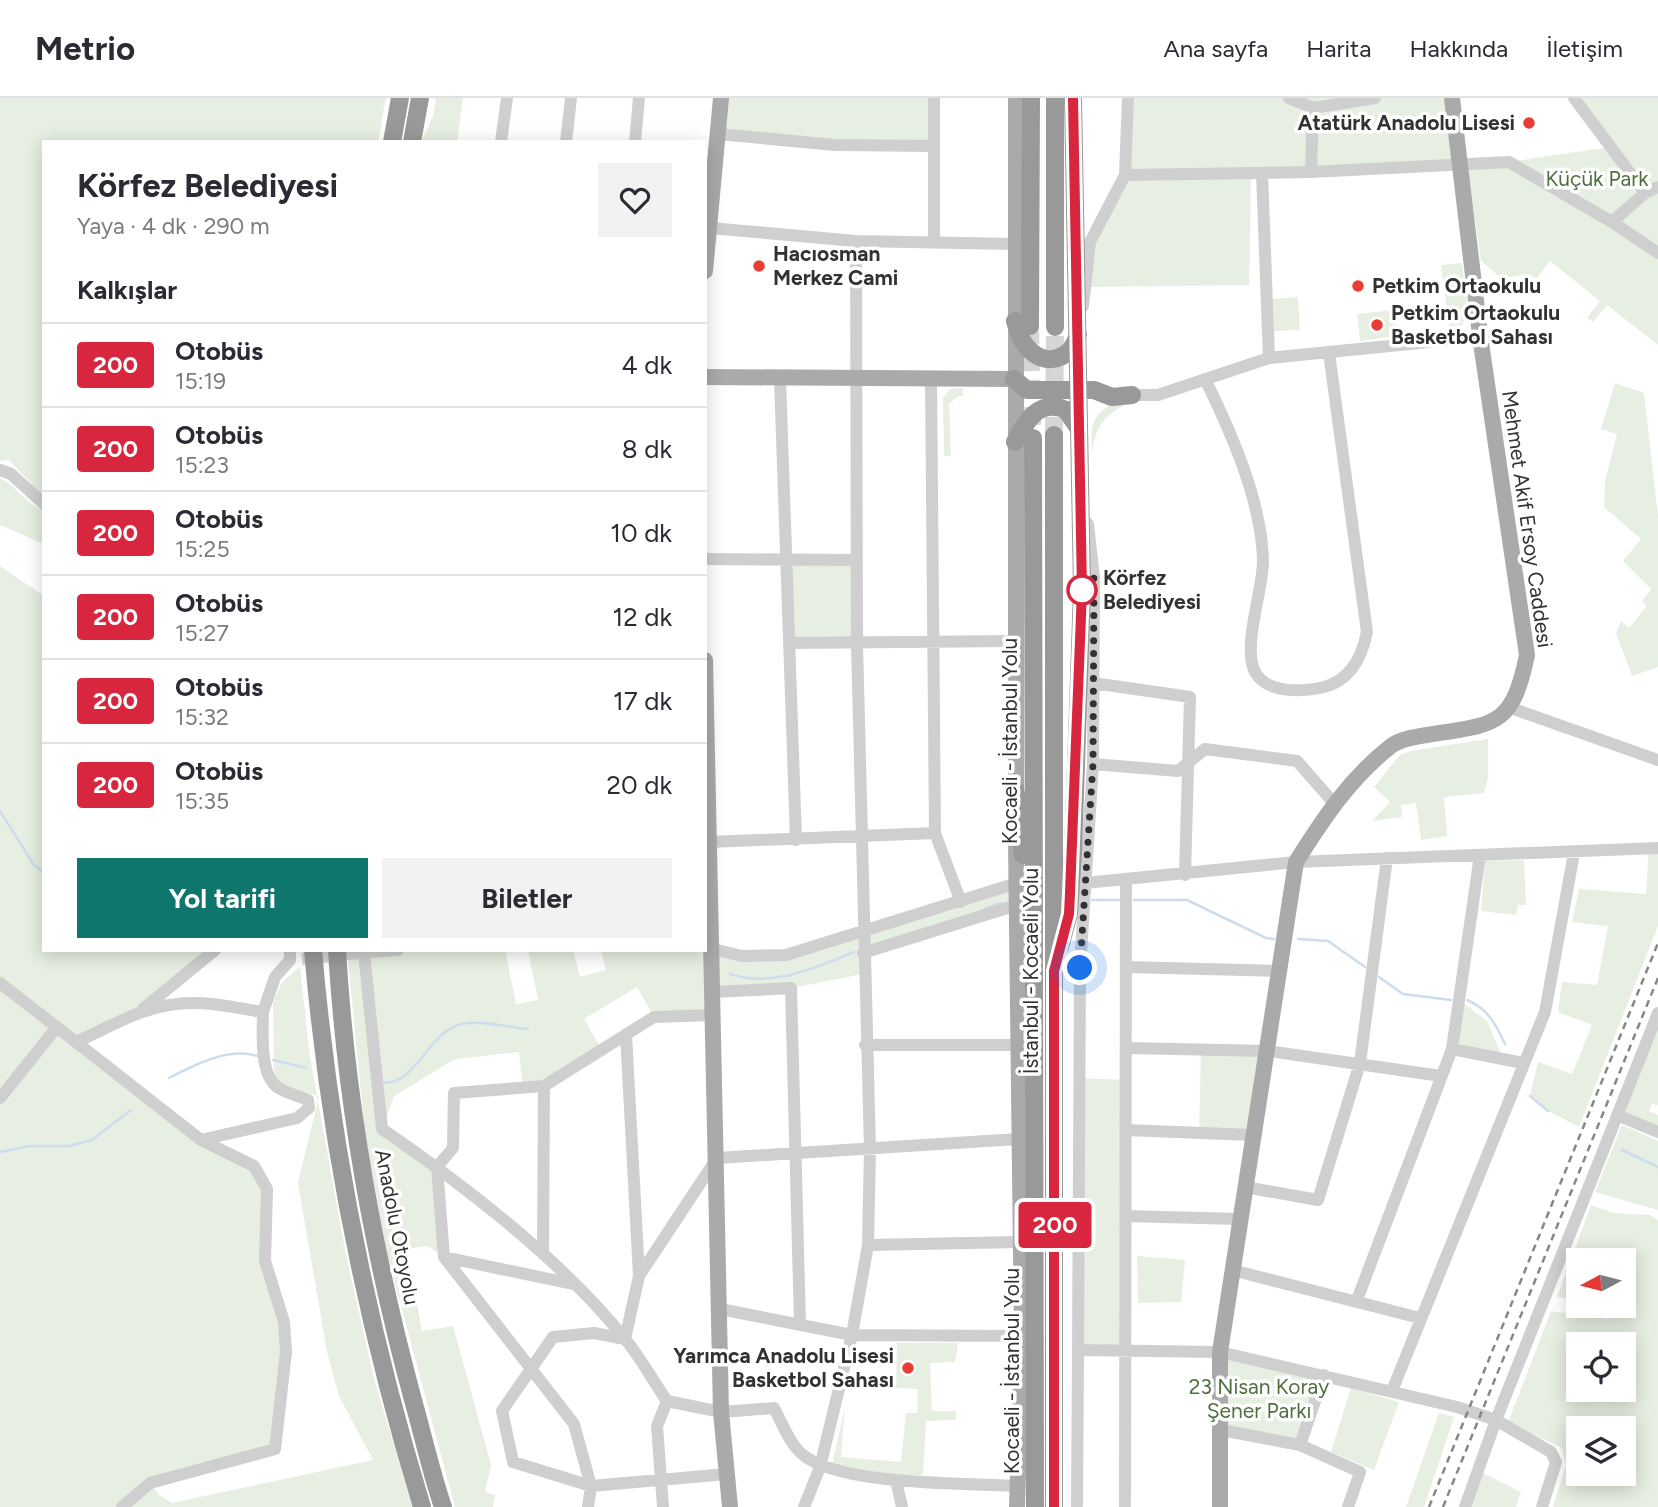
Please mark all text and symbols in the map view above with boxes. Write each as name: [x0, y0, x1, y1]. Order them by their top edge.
text: Metrio: [35, 29, 135, 68]
text: Ana sayfa: [1163, 34, 1268, 63]
text: Harita: [1306, 34, 1371, 63]
text: Hakkında: [1409, 34, 1508, 63]
text: İletişim: [1546, 34, 1623, 63]
place label: Atatürk Anadolu Lisesi: [1298, 110, 1515, 135]
marker: Atatürk Anadolu Lisesi: [1521, 115, 1537, 131]
button: heart: [598, 163, 672, 237]
text: Körfez Belediyesi: [77, 166, 338, 205]
park label: Küçük Park: [1546, 166, 1649, 191]
text: Yaya · 4 dk · 290 m: [77, 212, 270, 240]
place label: Hacıosman Merkez Cami: [773, 241, 898, 290]
marker: Hacıosman Merkez Cami: [751, 258, 767, 274]
place label: Petkim Ortaokulu: [1372, 273, 1541, 298]
text: Kalkışlar: [77, 274, 177, 306]
marker: Petkim Ortaokulu: [1350, 278, 1366, 294]
place label: Petkim Ortaokulu Basketbol Sahası: [1391, 300, 1560, 349]
marker: Petkim Ortaokulu Basketbol Sahası: [1369, 317, 1385, 333]
text: Otobüs: [175, 335, 263, 367]
text: 4 dk: [622, 349, 672, 381]
text: 200: [93, 350, 138, 379]
text: 15:19: [175, 367, 226, 395]
street label: Mehmet Akif Ersoy Caddesi: [1497, 389, 1558, 649]
text: Otobüs: [175, 419, 263, 451]
text: 8 dk: [622, 433, 672, 465]
text: 200: [93, 434, 138, 463]
text: 15:23: [175, 451, 229, 479]
text: Otobüs: [175, 503, 263, 535]
text: 10 dk: [610, 517, 672, 549]
text: 200: [93, 518, 138, 547]
text: 15:25: [175, 535, 230, 563]
place label: Körfez Belediyesi: [1103, 565, 1201, 614]
marker: Körfez Belediyesi: [1067, 575, 1097, 605]
text: Otobüs: [175, 587, 263, 619]
text: 12 dk: [612, 601, 672, 633]
text: 200: [93, 602, 138, 631]
text: 15:27: [175, 619, 229, 647]
street label: Kocaeli - İstanbul Yolu: [997, 638, 1022, 844]
text: Otobüs: [175, 671, 263, 703]
text: 17 dk: [613, 685, 672, 717]
text: 200: [93, 686, 138, 715]
text: 15:32: [175, 703, 229, 731]
text: Otobüs: [175, 755, 263, 787]
text: 20 dk: [607, 769, 672, 801]
text: 200: [93, 770, 138, 799]
text: 15:35: [175, 787, 229, 815]
button: Yol tarifi: [77, 858, 368, 938]
button: Biletler: [382, 858, 672, 938]
street label: İstanbul - Kocaeli Yolu: [1018, 868, 1043, 1074]
your location: [1062, 950, 1097, 985]
street label: Anadolu Otoyolu: [370, 1147, 425, 1307]
line badge: 200: [1015, 1202, 1095, 1248]
text: 200: [1033, 1210, 1078, 1239]
north arrow: [1566, 1248, 1636, 1318]
map controls: [1566, 1248, 1636, 1486]
street label: Kocaeli - İstanbul Yolu: [999, 1268, 1024, 1474]
button: locate: [1566, 1332, 1636, 1402]
place label: Yarımca Anadolu Lisesi Basketbol Sahası: [673, 1343, 894, 1392]
marker: Yarımca Anadolu Lisesi Basketbol Sahası: [900, 1360, 916, 1376]
park label: 23 Nisan Koray Şener Parkı: [1189, 1374, 1329, 1423]
button: layers: [1566, 1416, 1636, 1486]

